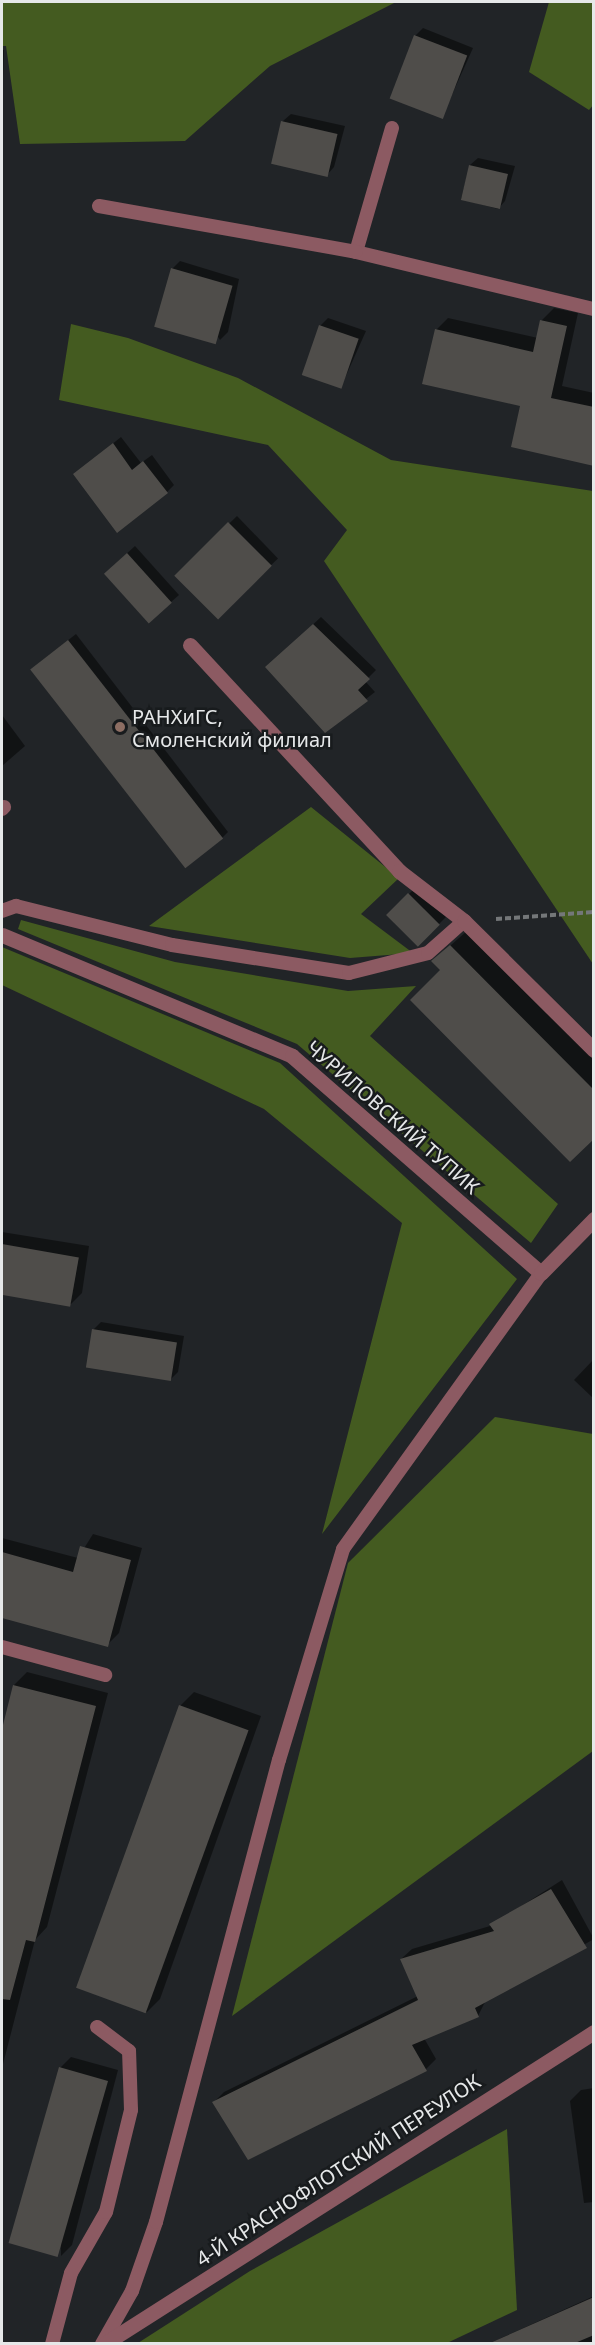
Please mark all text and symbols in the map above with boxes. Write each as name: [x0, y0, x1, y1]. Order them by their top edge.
place label: РАНХиГС, Смоленский филиал: [132, 704, 332, 751]
marker: РАНХиГС, Смоленский филиал: [113, 720, 127, 734]
street label: ЧУРИЛОВСКИЙ ТУПИК: [301, 1035, 485, 1199]
street label: 4-Й КРАСНОФЛОТСКИЙ ПЕРЕУЛОК: [191, 2069, 485, 2271]

